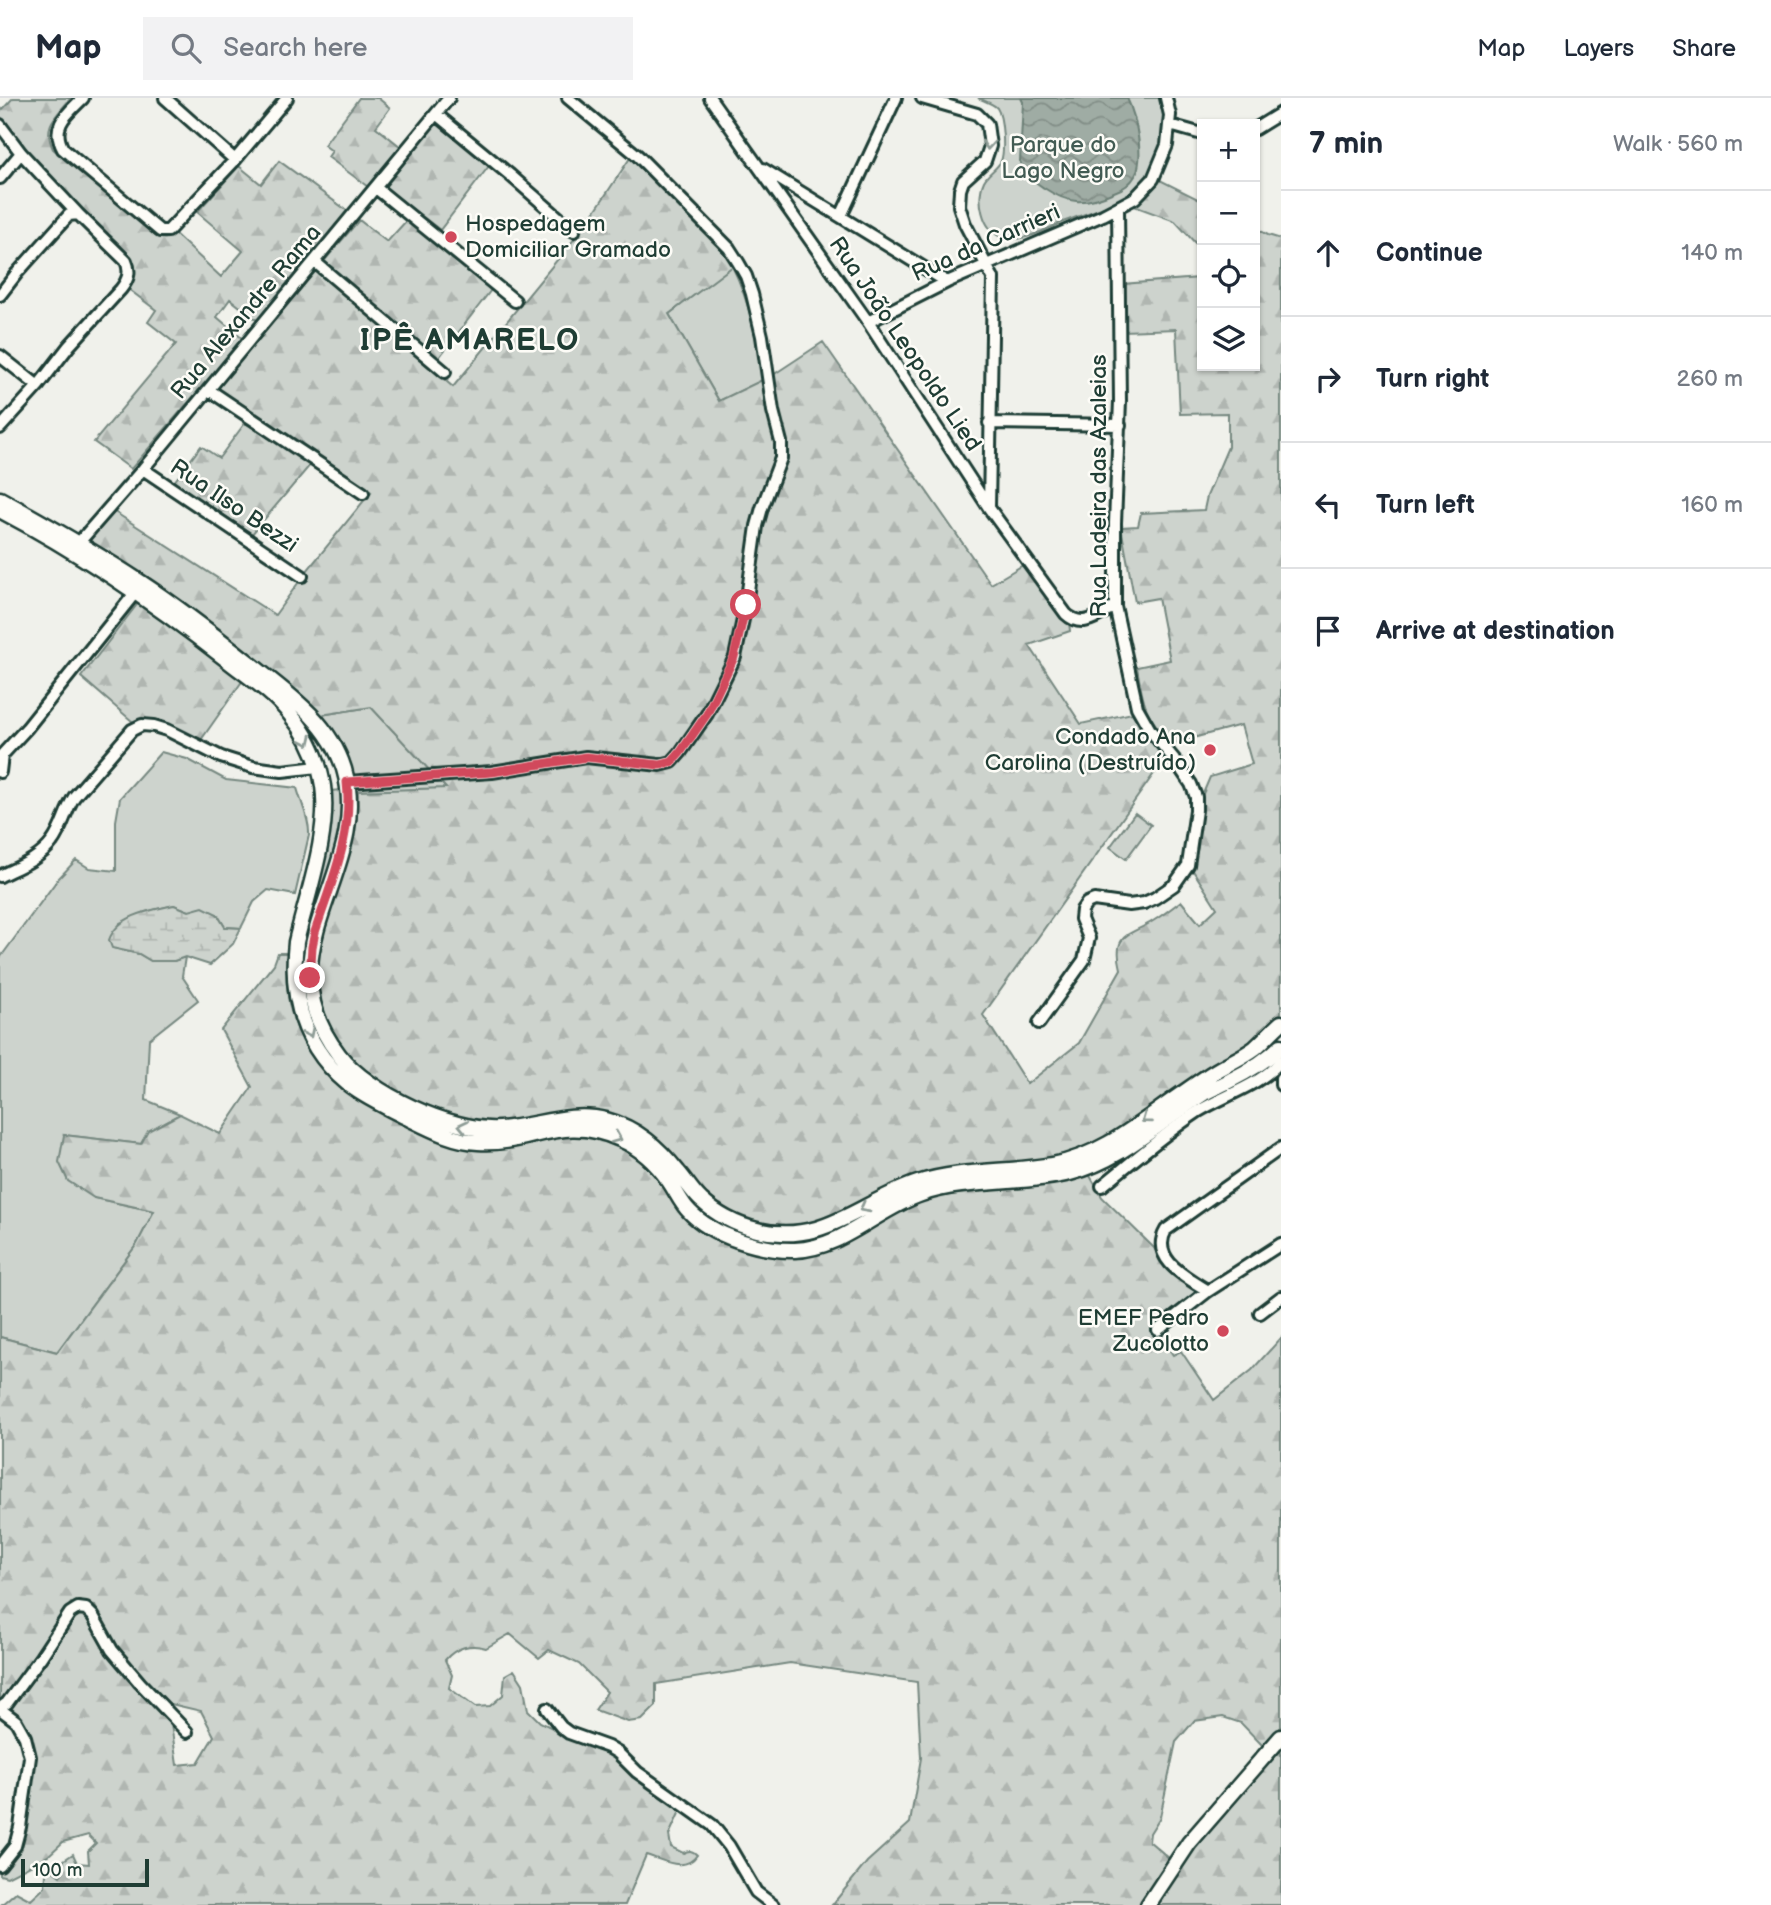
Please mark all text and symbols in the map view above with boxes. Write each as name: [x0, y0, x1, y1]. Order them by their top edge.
search box: [143, 17, 633, 80]
text: Map: [35, 28, 101, 68]
icon: search: [167, 29, 205, 67]
text: Search here: [223, 33, 367, 64]
text: Map: [1477, 34, 1525, 63]
text: Layers: [1563, 34, 1634, 63]
text: Share: [1672, 34, 1736, 63]
map controls: [1197, 119, 1260, 371]
button: +: [1197, 119, 1260, 182]
text: 7 min: [1309, 126, 1383, 162]
text: Walk · 560 m: [1613, 130, 1743, 158]
park label: Parque do Lago Negro: [1001, 131, 1125, 185]
one-way arrow: [981, 140, 996, 151]
button: −: [1197, 182, 1260, 245]
street label: Rua da Carrieri: [907, 198, 1065, 288]
place label: Hospedagem Domiciliar Gramado: [465, 210, 671, 264]
street label: Rua Alexandre Rama: [165, 219, 327, 405]
marker: Hospedagem Domiciliar Gramado: [443, 229, 459, 245]
street label: Rua João Leopoldo Lied: [823, 231, 987, 457]
icon: ahead: [1309, 234, 1347, 272]
text: Continue: [1376, 238, 1483, 269]
text: 140 m: [1681, 239, 1743, 267]
button: locate: [1197, 245, 1260, 308]
button: layers: [1197, 308, 1260, 371]
district label: IPÊ AMARELO: [360, 321, 580, 359]
street label: Rua Ladeira das Azaleias: [1085, 354, 1113, 618]
icon: right: [1309, 360, 1347, 398]
text: Turn right: [1376, 364, 1489, 395]
text: 260 m: [1677, 365, 1743, 393]
street label: Rua Ilso Bezzi: [165, 453, 303, 559]
icon: left: [1309, 486, 1347, 524]
text: Turn left: [1376, 490, 1475, 521]
text: 160 m: [1681, 491, 1743, 519]
route start: [730, 589, 761, 620]
icon: arrive: [1309, 612, 1347, 650]
text: Arrive at destination: [1376, 616, 1615, 647]
place label: Condado Ana Carolina (Destruído): [985, 723, 1196, 777]
one-way arrow: [299, 734, 313, 746]
marker: Condado Ana Carolina (Destruído): [1202, 742, 1218, 758]
route end: [294, 962, 325, 993]
one-way arrow: [301, 1026, 315, 1038]
one-way arrow: [1141, 1111, 1154, 1123]
one-way arrow: [457, 1120, 469, 1134]
one-way arrow: [609, 1130, 622, 1144]
one-way arrow: [859, 1200, 871, 1214]
place label: EMEF Pedro Zucolotto: [1078, 1304, 1209, 1358]
marker: EMEF Pedro Zucolotto: [1215, 1323, 1231, 1339]
scale bar: [21, 1856, 149, 1888]
text: 100 m: [32, 1859, 83, 1882]

